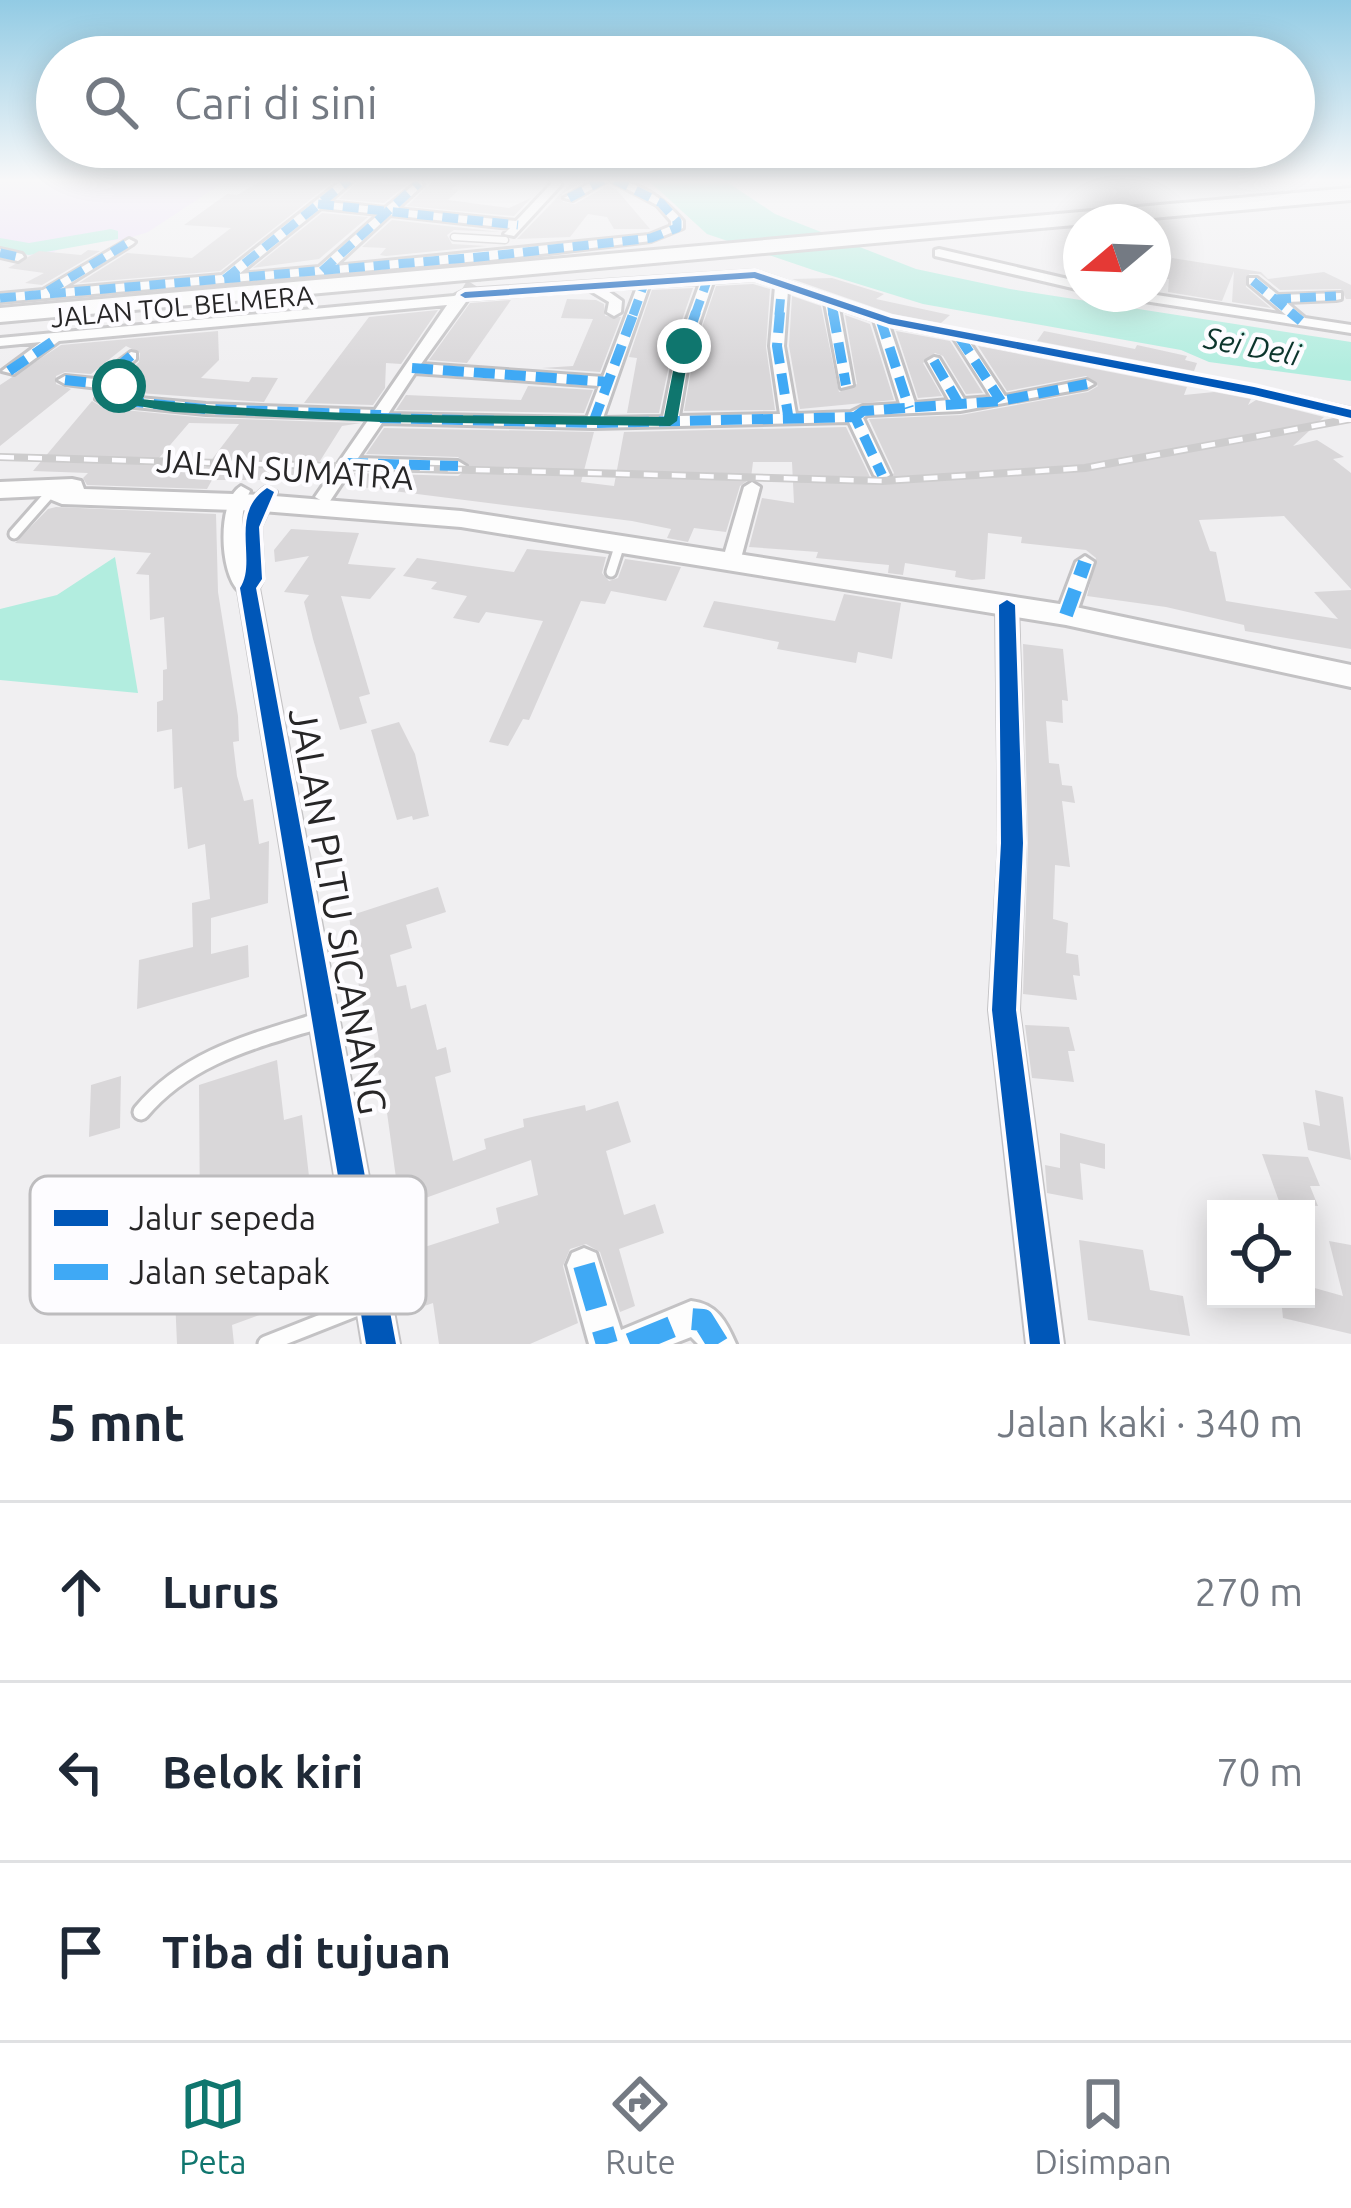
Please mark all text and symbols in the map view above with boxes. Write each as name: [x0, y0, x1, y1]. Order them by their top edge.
search box: [36, 36, 1315, 168]
icon: search: [78, 69, 144, 135]
text: Cari di sini: [174, 77, 378, 128]
north arrow: [1063, 204, 1171, 312]
street label: JALAN TOL BELMERA: [49, 280, 315, 332]
route end: [657, 319, 711, 373]
water label: Sei Deli: [1200, 320, 1304, 372]
route start: [92, 359, 146, 413]
street label: JALAN SUMATRA: [155, 441, 415, 496]
street label: JALAN PLTU SICANANG: [282, 705, 395, 1117]
legend: [30, 1176, 426, 1314]
text: Jalur sepeda: [129, 1199, 316, 1236]
map controls: [1207, 1200, 1315, 1308]
button: locate: [1207, 1200, 1315, 1308]
text: Jalan setapak: [129, 1253, 330, 1290]
text: 5 mnt: [48, 1393, 185, 1451]
text: Jalan kaki · 340 m: [997, 1401, 1303, 1444]
icon: ahead: [48, 1559, 114, 1625]
text: Lurus: [162, 1566, 279, 1617]
text: 270 m: [1194, 1570, 1303, 1613]
icon: left: [48, 1739, 114, 1805]
text: Belok kiri: [162, 1746, 363, 1797]
text: 70 m: [1216, 1750, 1303, 1793]
icon: arrive: [48, 1919, 114, 1985]
text: Tiba di tujuan: [162, 1926, 451, 1977]
tab: Peta: [179, 2071, 247, 2180]
tab: Rute: [605, 2071, 676, 2180]
tab: Disimpan: [1034, 2071, 1172, 2180]

